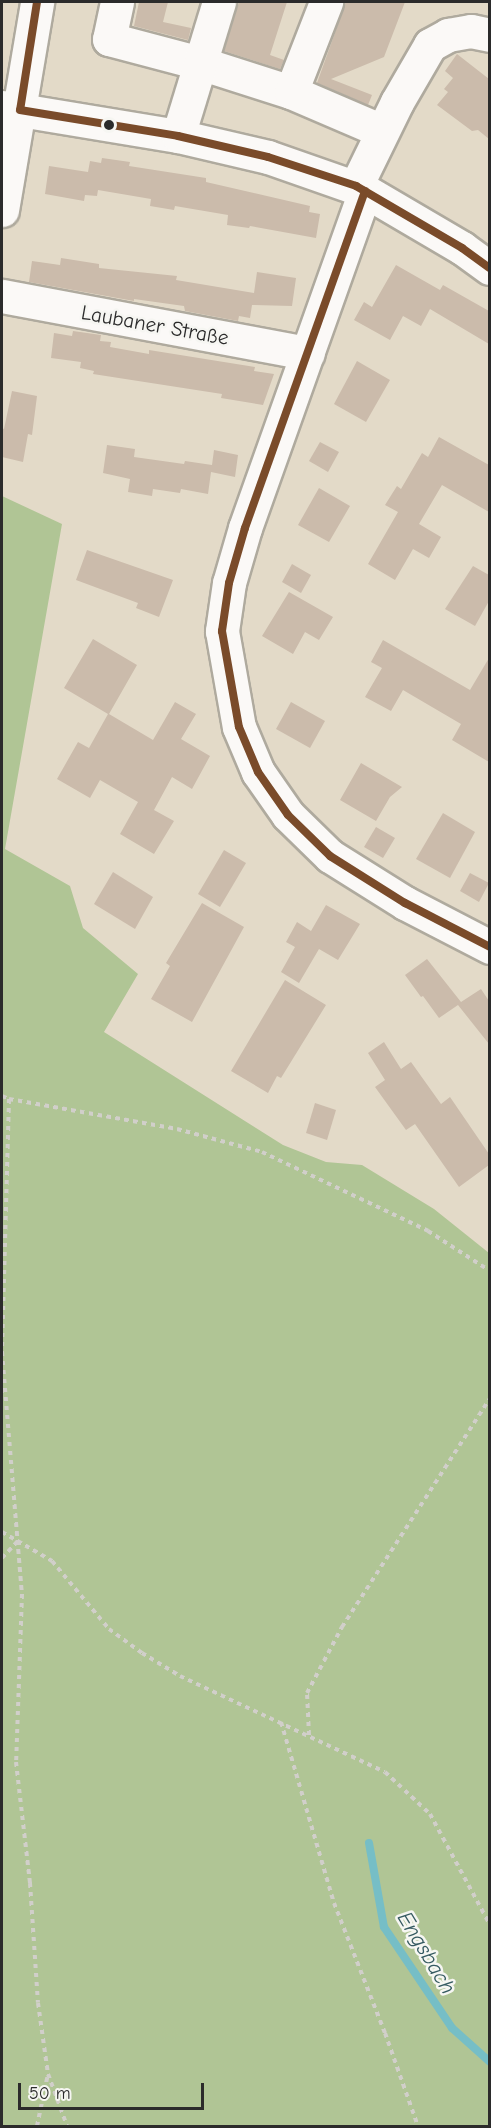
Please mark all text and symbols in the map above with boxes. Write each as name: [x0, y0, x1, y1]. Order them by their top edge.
unlabelled marker: [103, 119, 115, 131]
street label: Laubaner Straße: [79, 300, 231, 350]
water label: Engsbach: [391, 1907, 461, 1999]
scale bar: [21, 2071, 207, 2109]
text: 50 m: [29, 2083, 71, 2104]

